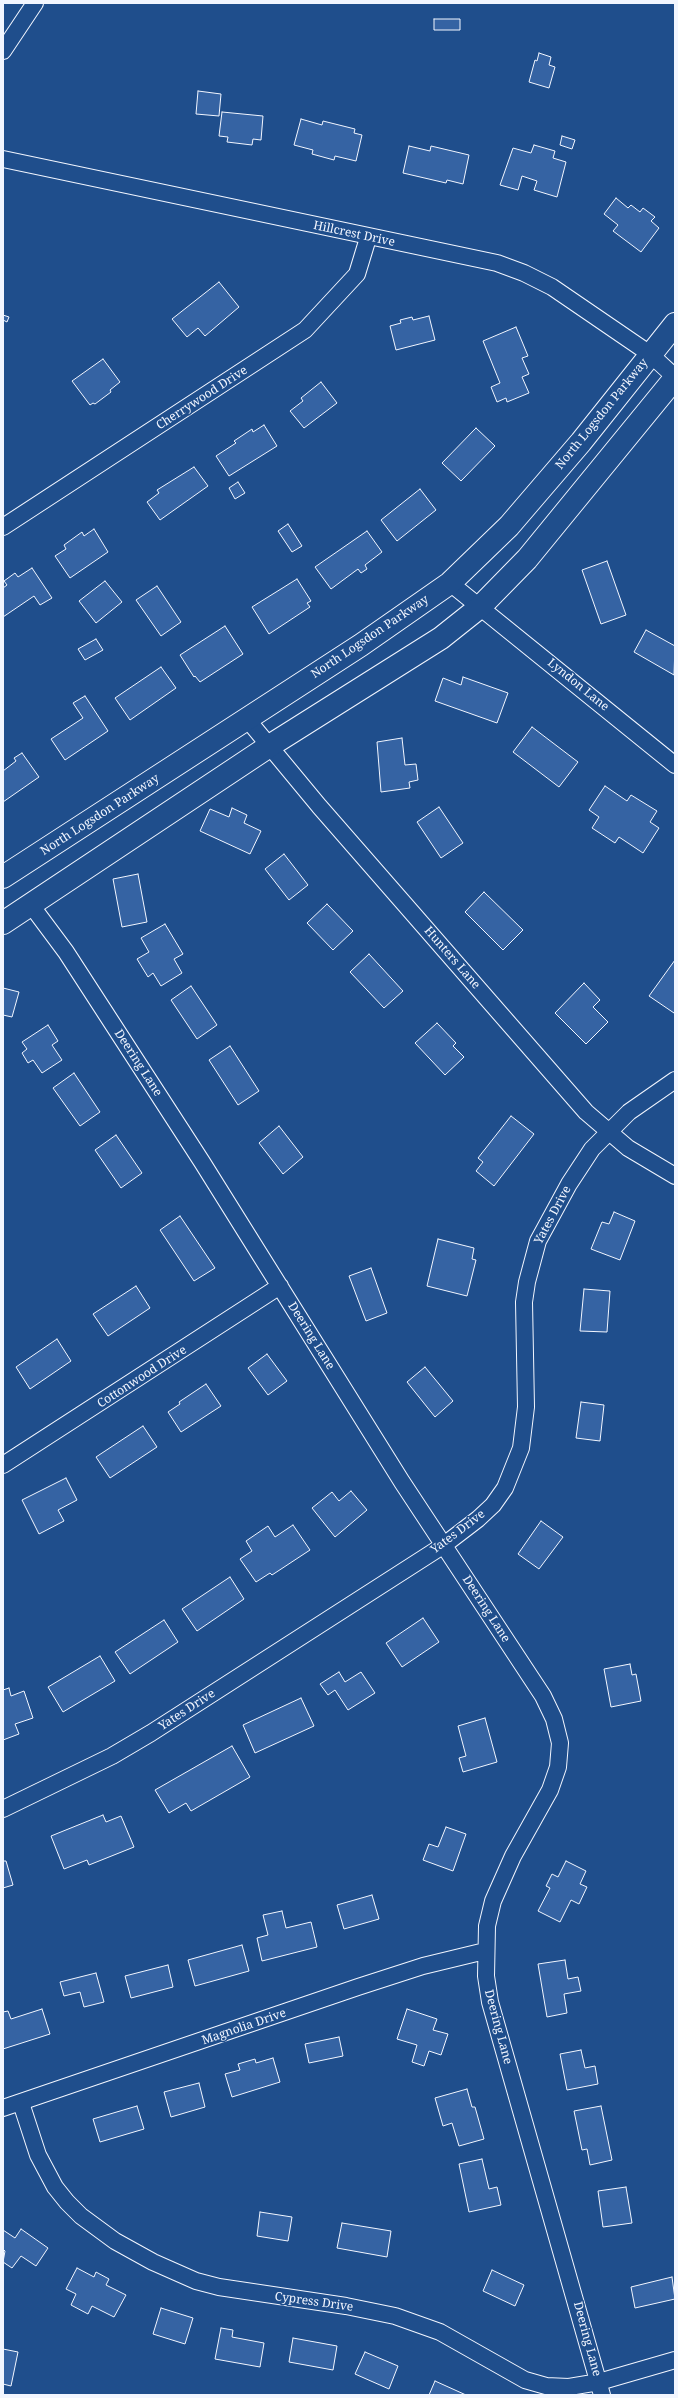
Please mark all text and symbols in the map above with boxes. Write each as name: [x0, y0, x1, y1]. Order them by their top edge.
street label: Hillcrest Drive: [312, 218, 396, 250]
street label: North Logsdon Parkway: [553, 356, 651, 472]
street label: Cherrywood Drive: [154, 363, 250, 433]
street label: North Logsdon Parkway: [309, 592, 431, 682]
street label: Lyndon Lane: [544, 656, 612, 714]
street label: North Logsdon Parkway: [38, 771, 162, 859]
street label: Hunters Lane: [421, 924, 483, 992]
street label: Deering Lane: [111, 1027, 165, 1099]
street label: Yates Drive: [532, 1183, 574, 1247]
street label: Deering Lane: [285, 1300, 337, 1372]
street label: Cottonwood Drive: [95, 1343, 189, 1411]
street label: Yates Drive: [428, 1507, 488, 1557]
street label: Deering Lane: [459, 1573, 513, 1645]
street label: Yates Drive: [156, 1686, 218, 1734]
street label: Deering Lane: [481, 1988, 515, 2066]
street label: Magnolia Drive: [200, 2006, 288, 2048]
street label: Cypress Drive: [274, 2289, 354, 2315]
street label: Deering Lane: [570, 2300, 604, 2378]

